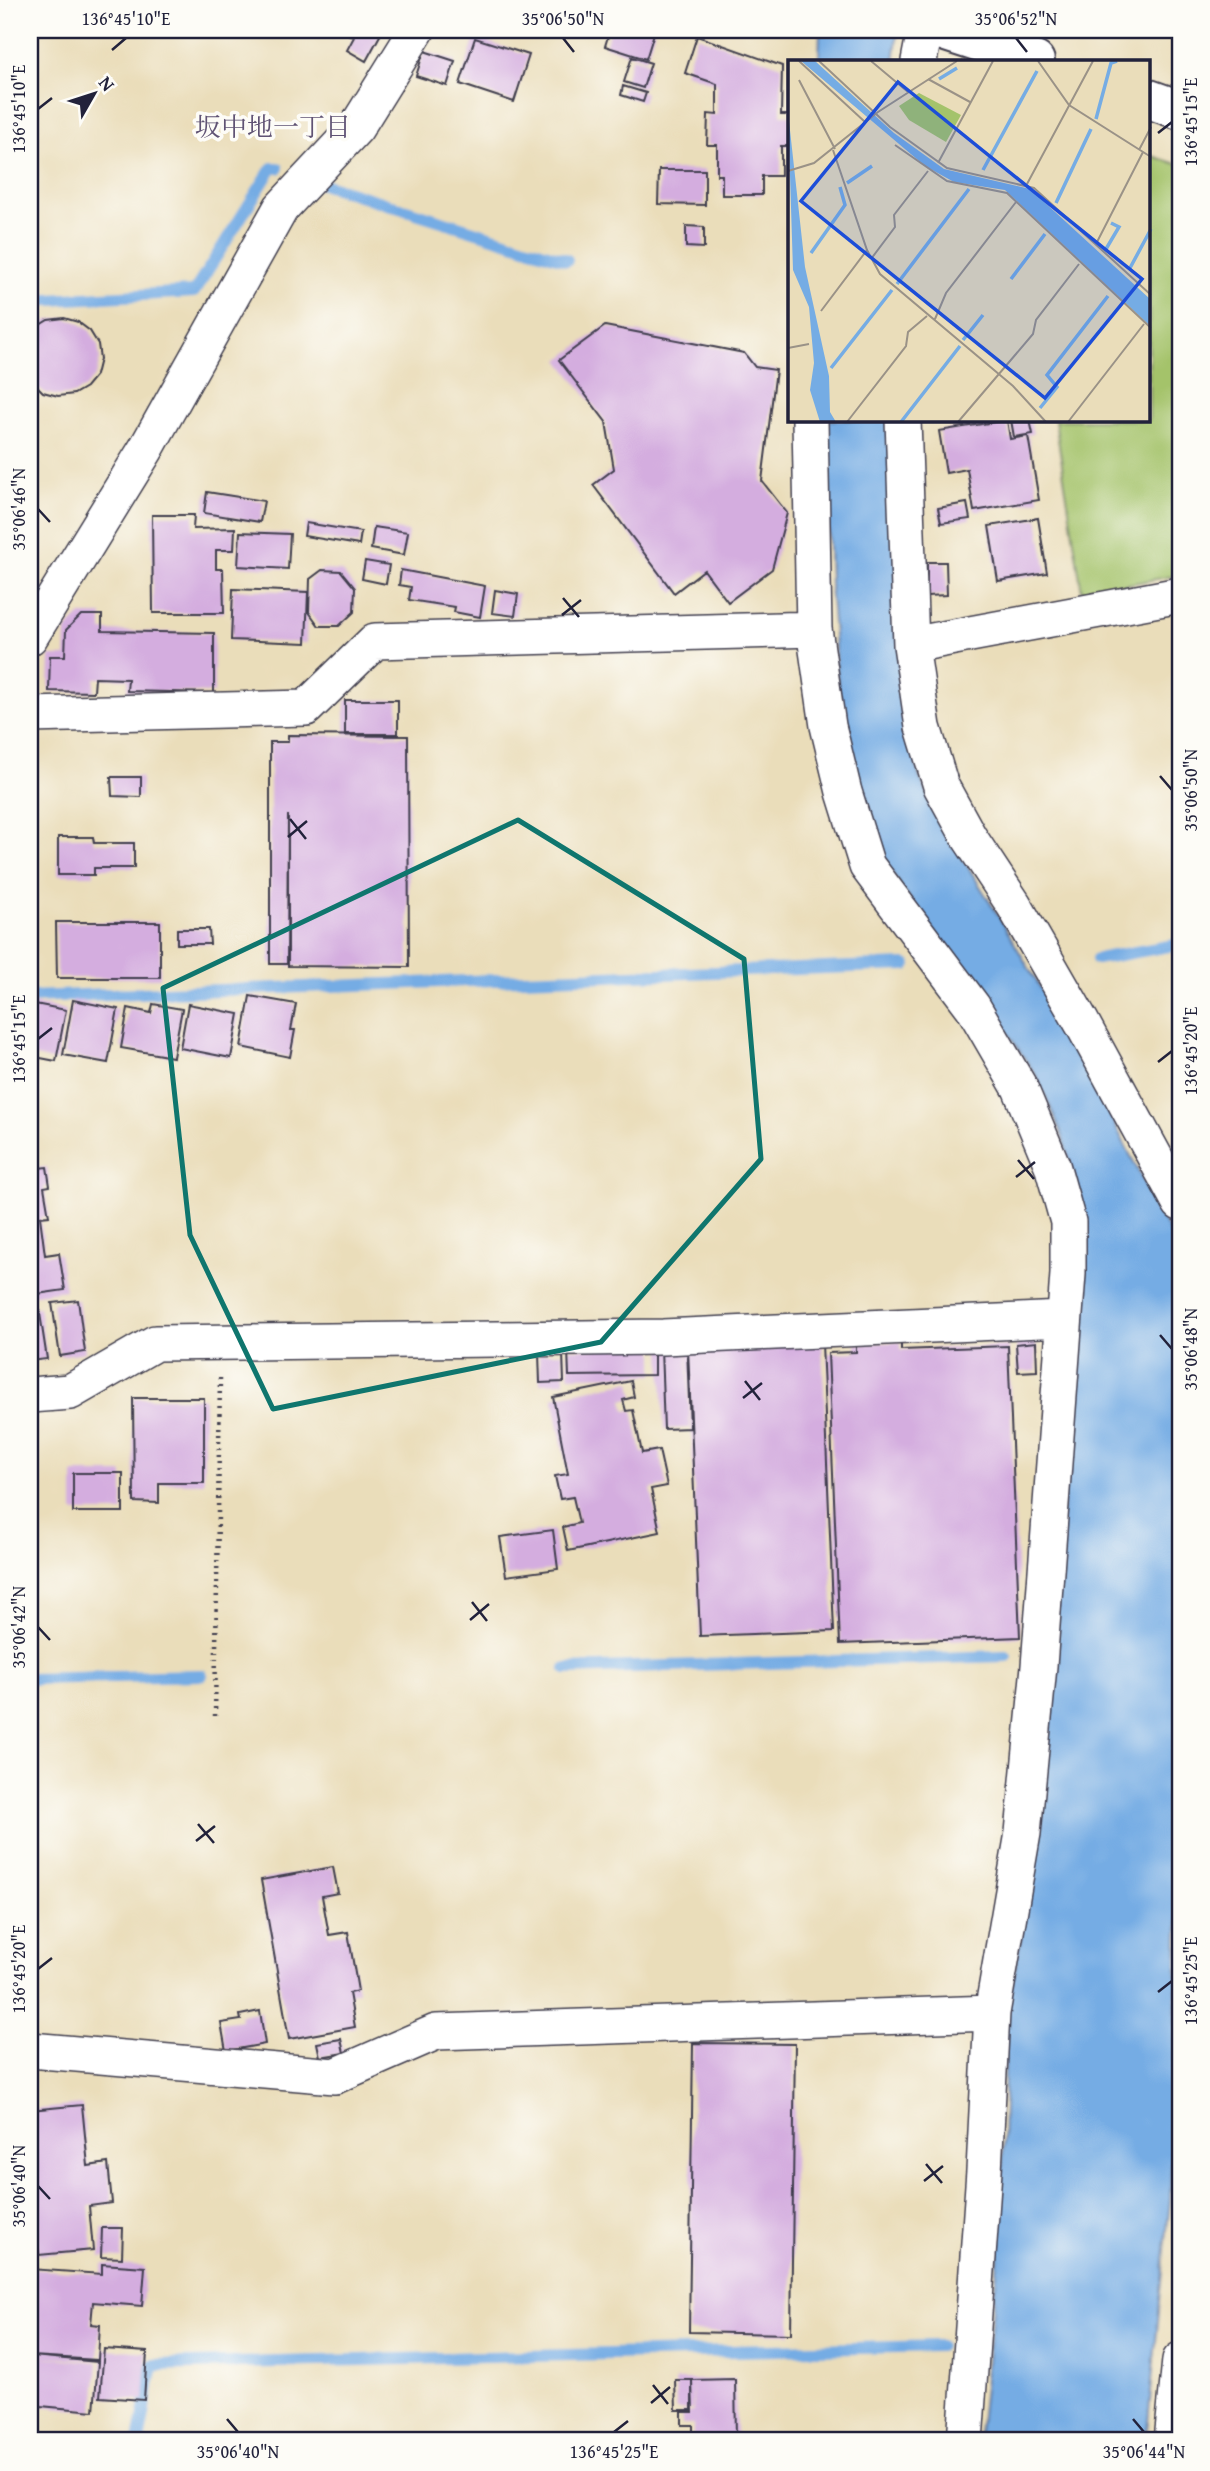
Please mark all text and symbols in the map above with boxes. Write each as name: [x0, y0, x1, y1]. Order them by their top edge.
text: 136°45'10"E: [82, 5, 170, 32]
text: 35°06'50"N: [522, 5, 605, 32]
text: 35°06'52"N: [975, 5, 1058, 32]
north arrow: [60, 60, 130, 130]
inset map: [788, 60, 1150, 422]
text: 136°45'10"E: [5, 65, 32, 153]
text: N: [92, 70, 122, 97]
text: 136°45'15"E: [1177, 78, 1204, 166]
district label: 坂中地一丁目: [195, 107, 351, 146]
text: 35°06'46"N: [5, 467, 32, 550]
text: 35°06'50"N: [1177, 748, 1204, 831]
text: 136°45'15"E: [5, 995, 32, 1083]
text: 136°45'20"E: [1177, 1007, 1204, 1095]
text: 35°06'48"N: [1177, 1307, 1204, 1390]
text: 35°06'42"N: [5, 1585, 32, 1668]
text: 136°45'20"E: [5, 1925, 32, 2013]
text: 136°45'25"E: [1177, 1937, 1204, 2025]
text: 35°06'40"N: [5, 2144, 32, 2227]
text: 35°06'40"N: [197, 2438, 280, 2465]
text: 136°45'25"E: [570, 2438, 658, 2465]
text: 35°06'44"N: [1103, 2438, 1186, 2465]

